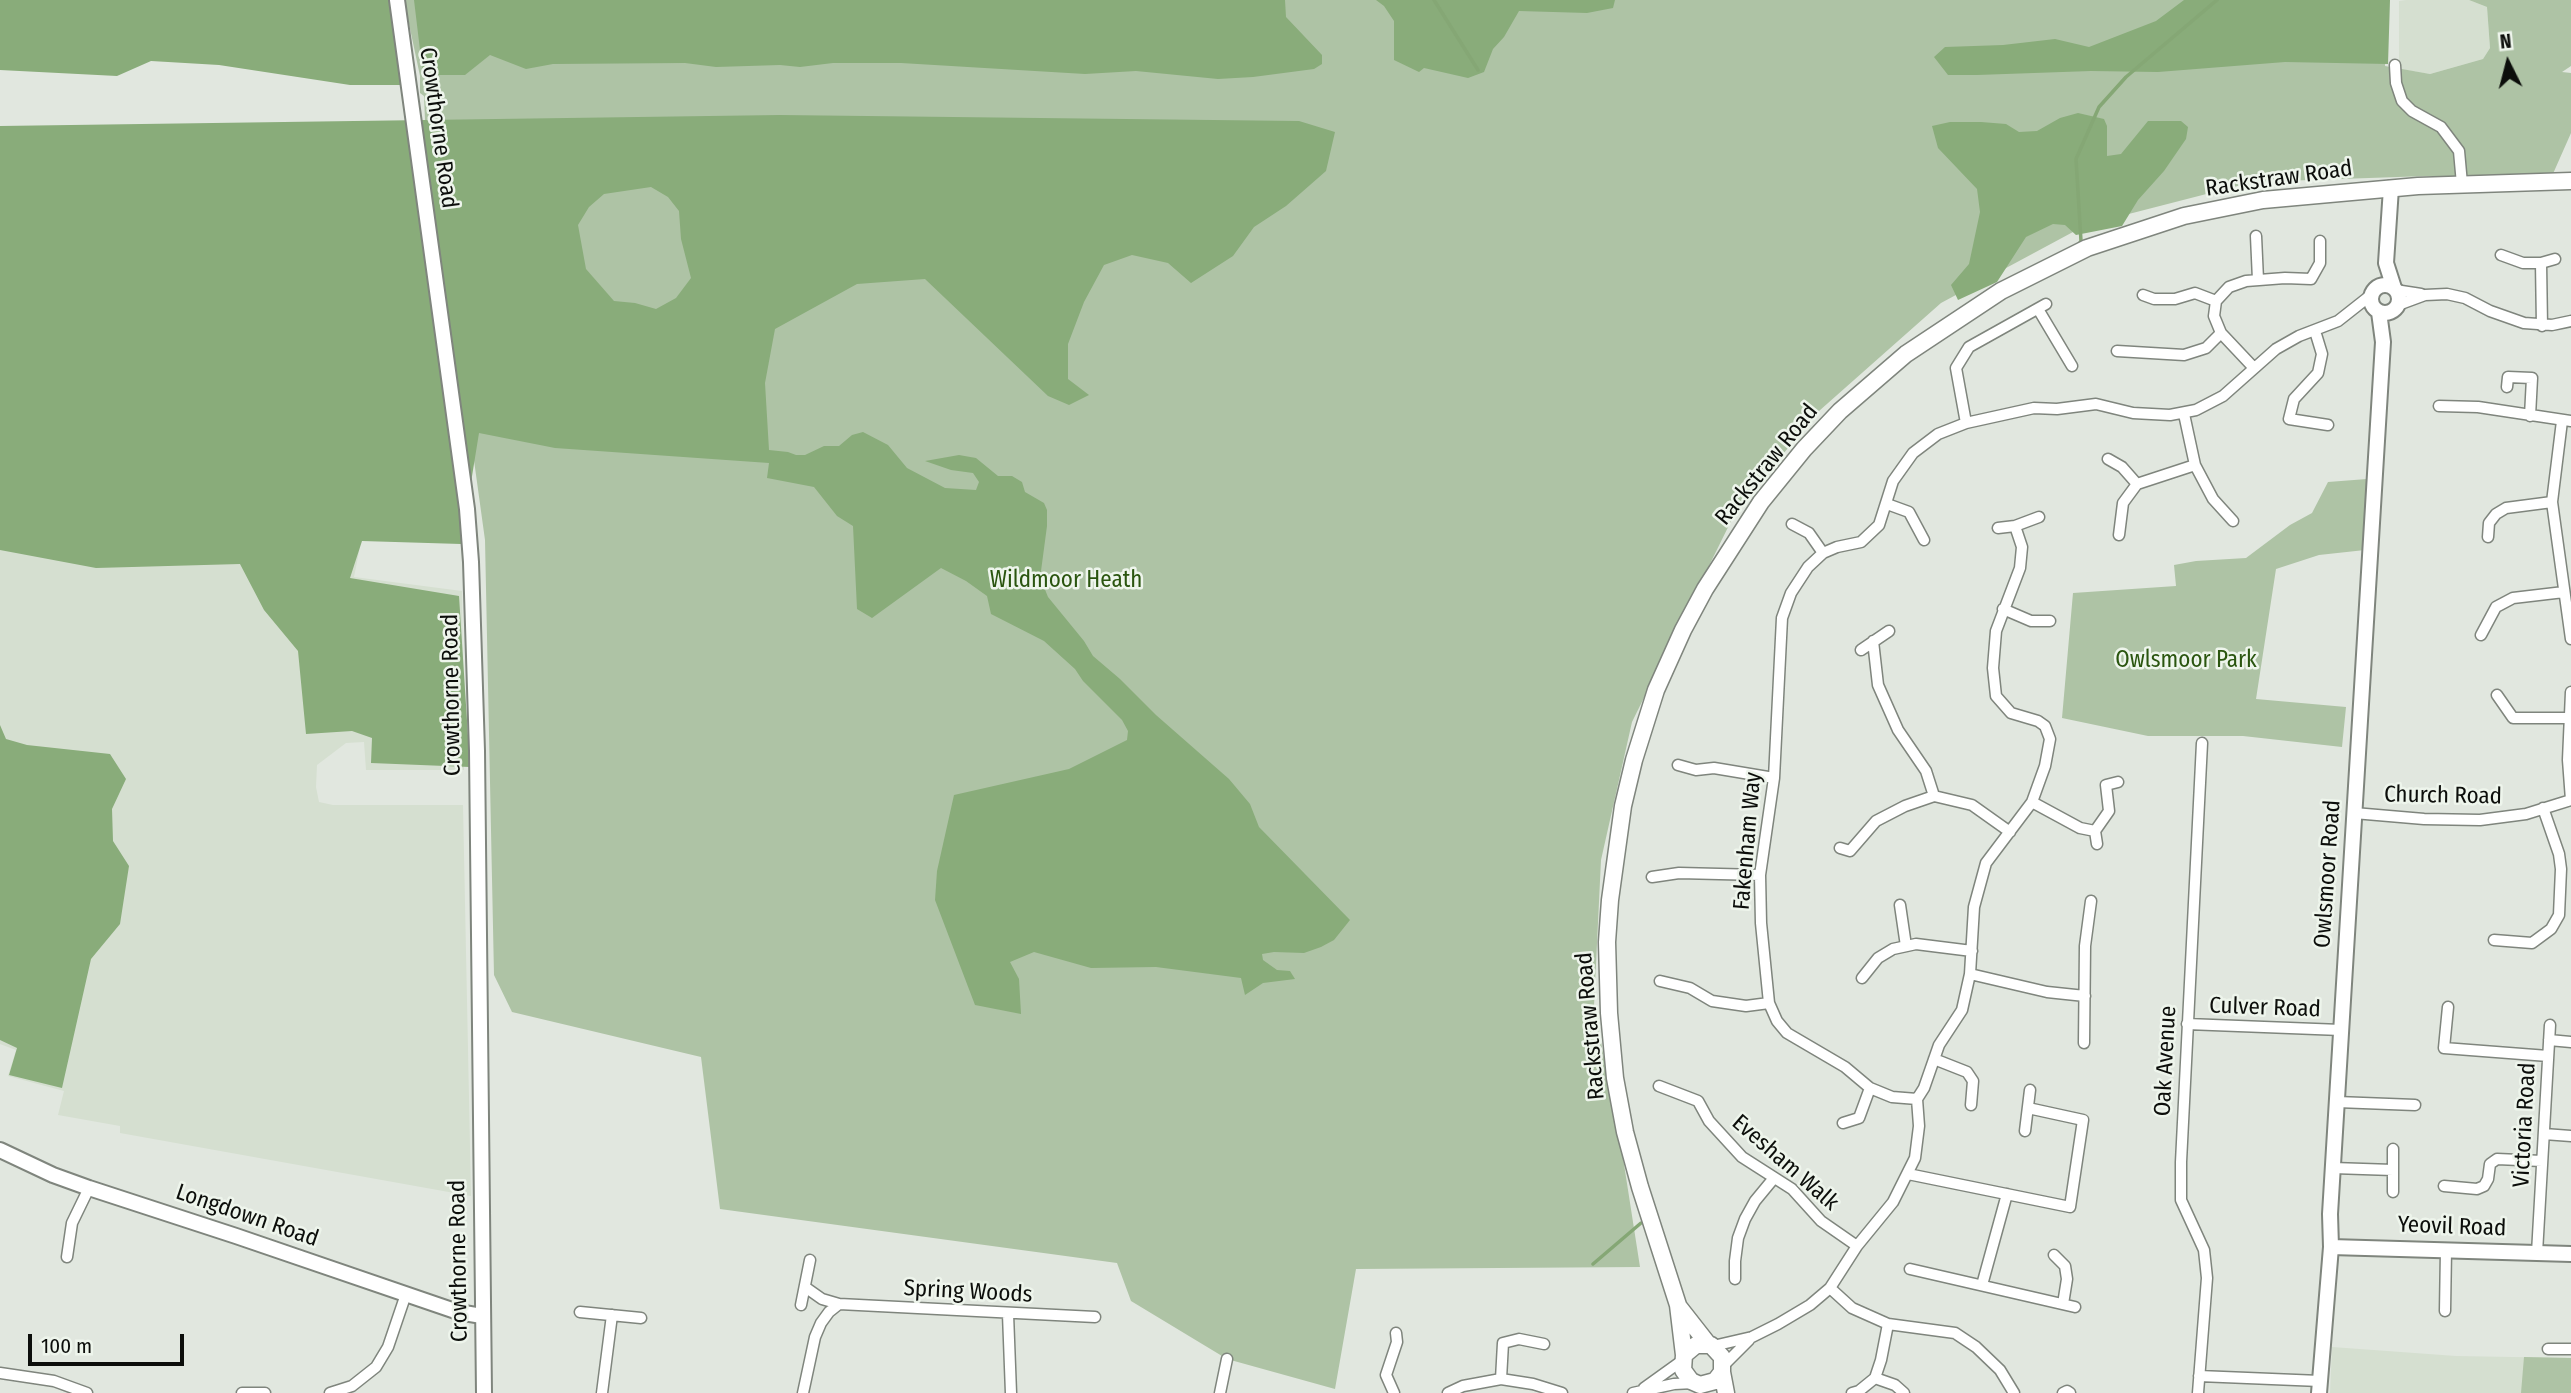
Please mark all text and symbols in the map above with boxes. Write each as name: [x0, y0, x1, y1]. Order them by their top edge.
north arrow: [2473, 28, 2543, 98]
text: N: [2499, 30, 2513, 54]
street label: Crowthorne Road: [413, 46, 463, 210]
street label: Rackstraw Road: [2204, 155, 2354, 203]
street label: Rackstraw Road: [1710, 399, 1824, 531]
park label: Wildmoor Heath: [990, 567, 1142, 595]
street label: Crowthorne Road: [437, 614, 467, 776]
park label: Owlsmoor Park: [2115, 647, 2257, 675]
street label: Fakenham Way: [1728, 771, 1768, 911]
street label: Church Road: [2384, 781, 2502, 811]
street label: Owlsmoor Road: [2309, 799, 2347, 949]
street label: Rackstraw Road: [1571, 951, 1611, 1101]
street label: Culver Road: [2209, 992, 2321, 1024]
street label: Oak Avenue: [2149, 1005, 2183, 1117]
street label: Victoria Road: [2508, 1062, 2542, 1188]
street label: Evesham Walk: [1726, 1109, 1844, 1217]
street label: Longdown Road: [172, 1179, 322, 1253]
street label: Crowthorne Road: [444, 1180, 474, 1342]
street label: Yeovil Road: [2397, 1211, 2507, 1243]
street label: Spring Woods: [903, 1275, 1033, 1309]
scale bar: [32, 1320, 187, 1364]
text: 100 m: [41, 1333, 92, 1359]

